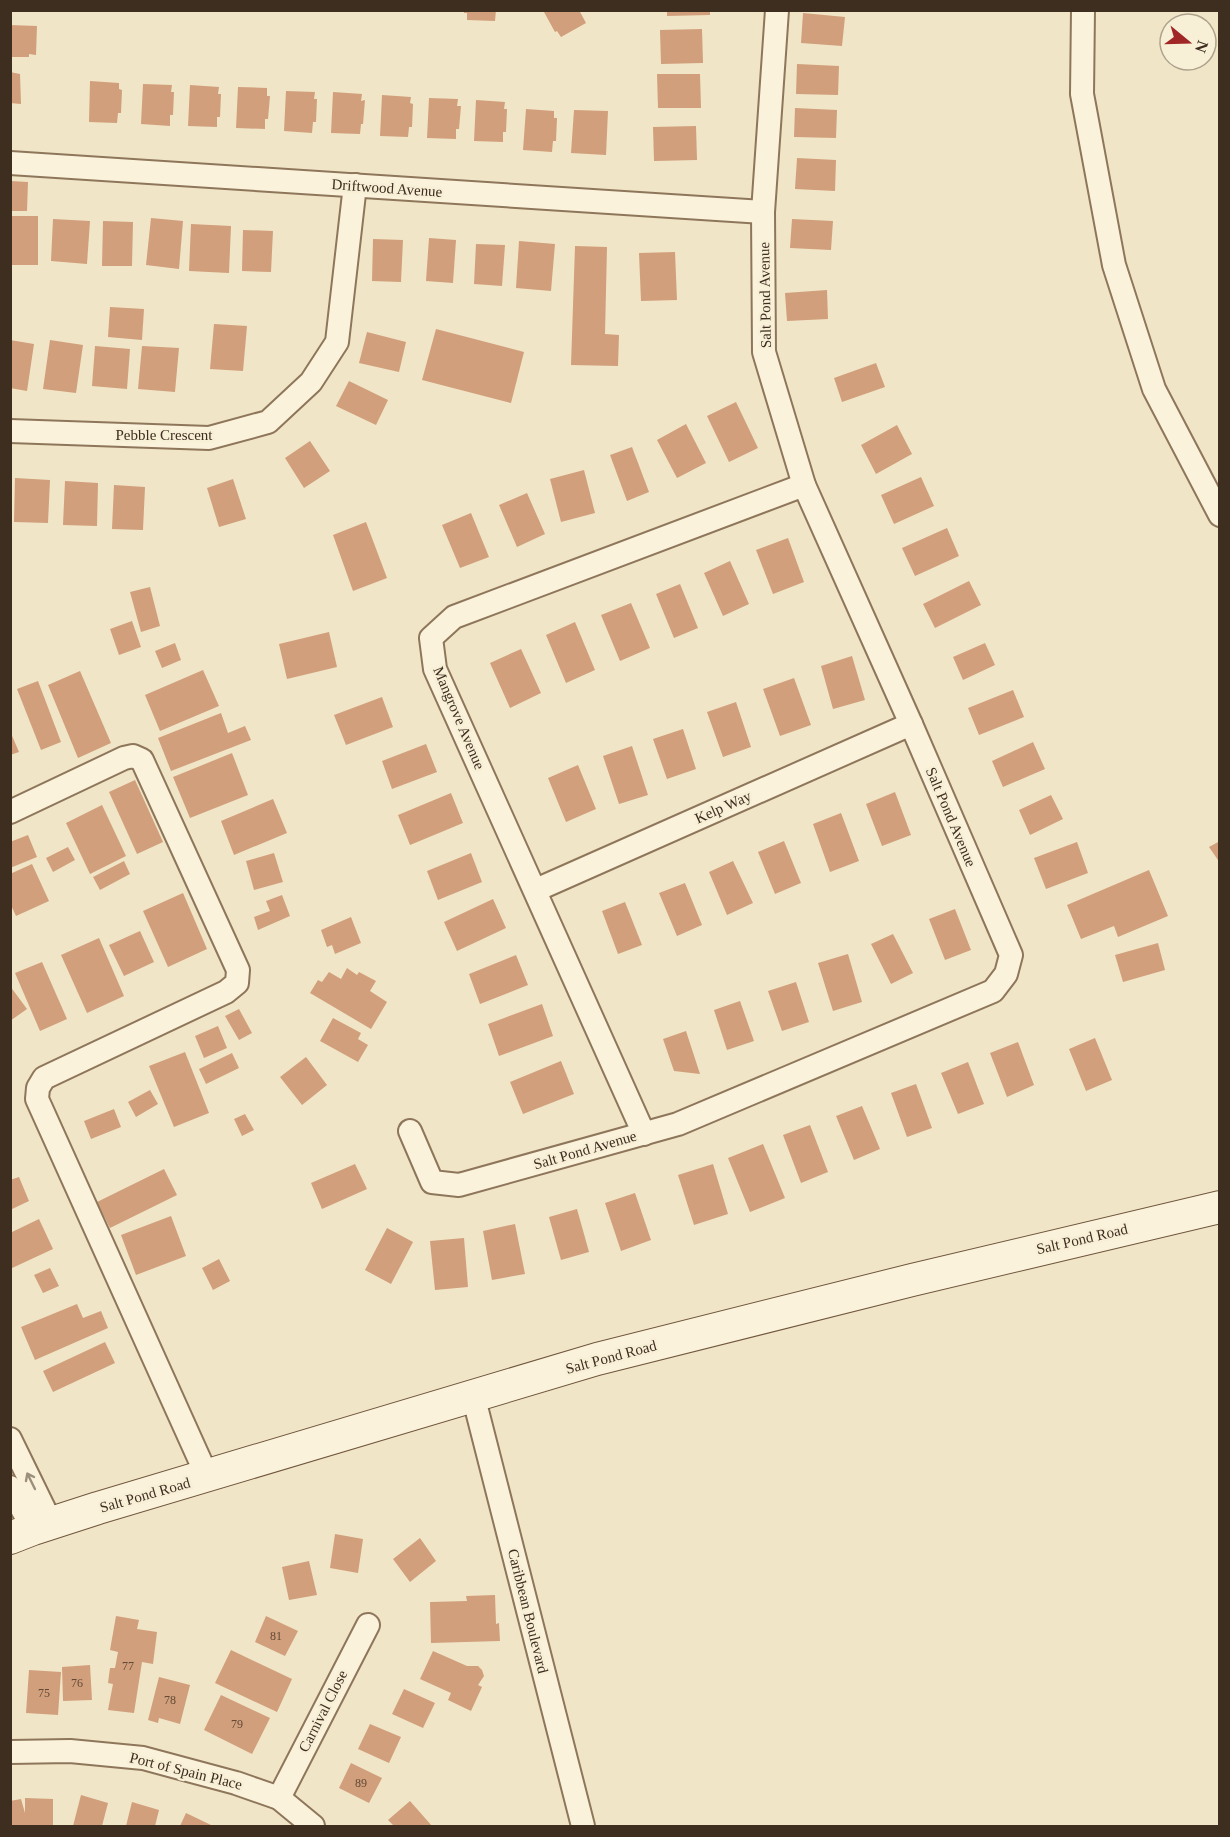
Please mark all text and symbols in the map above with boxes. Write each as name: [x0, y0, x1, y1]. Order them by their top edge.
north arrow: [1158, 12, 1218, 72]
text: N: [1192, 38, 1212, 55]
street label: Driftwood Avenue: [331, 176, 443, 200]
street label: Salt Pond Avenue: [756, 241, 774, 348]
street label: Pebble Crescent: [115, 427, 213, 443]
street label: Mangrove Avenue: [430, 664, 488, 772]
street label: Salt Pond Avenue: [923, 765, 979, 869]
street label: Kelp Way: [692, 787, 754, 826]
street label: Salt Pond Avenue: [532, 1128, 639, 1172]
street label: Salt Pond Road: [1035, 1221, 1130, 1257]
street label: Salt Pond Road: [564, 1337, 659, 1377]
one-way arrow: [24, 1472, 36, 1490]
street label: Salt Pond Road: [98, 1474, 193, 1516]
street label: Caribbean Boulevard: [505, 1547, 551, 1675]
house number: 81: [270, 1629, 282, 1643]
house number: 77: [122, 1659, 134, 1673]
street label: Carnival Close: [296, 1667, 351, 1755]
house number: 76: [71, 1676, 83, 1690]
house number: 75: [38, 1686, 50, 1700]
house number: 78: [164, 1693, 176, 1707]
house number: 79: [231, 1717, 243, 1731]
street label: Port of Spain Place: [128, 1749, 244, 1793]
house number: 89: [355, 1776, 367, 1790]

